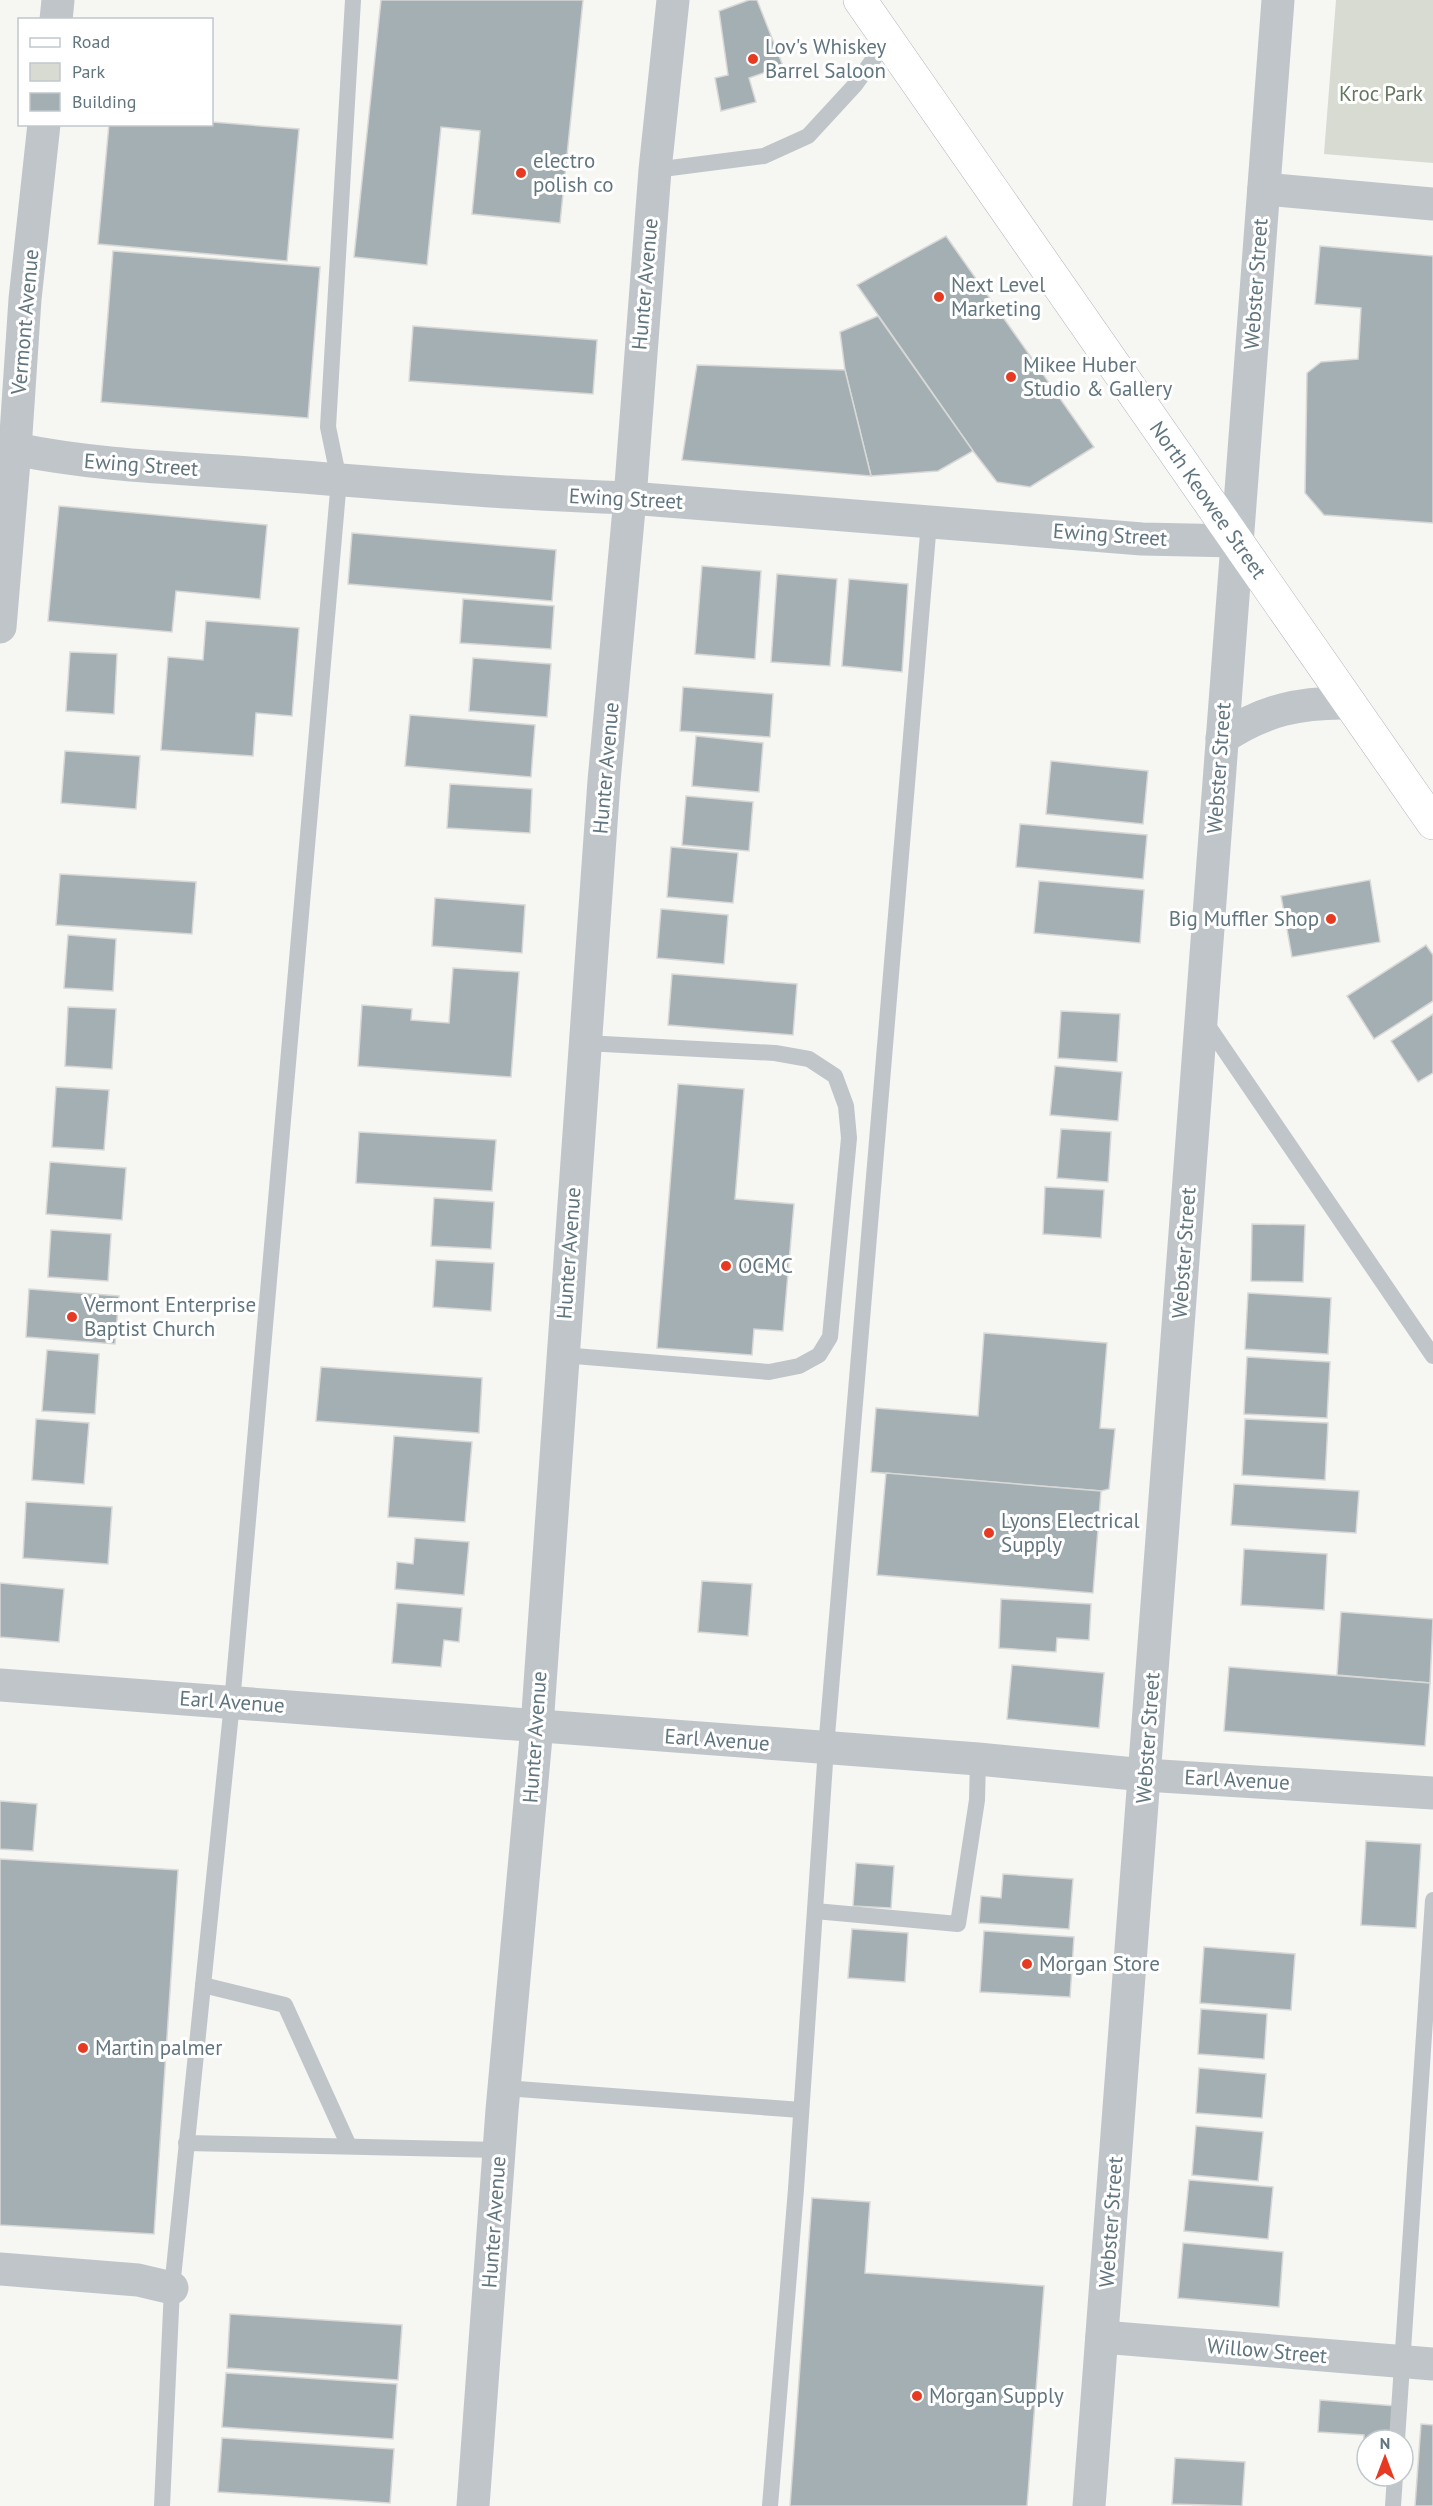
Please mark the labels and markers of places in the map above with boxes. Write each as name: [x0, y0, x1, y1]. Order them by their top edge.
place label: Lov's Whiskey Barrel Saloon: [765, 33, 886, 84]
marker: Lov's Whiskey Barrel Saloon: [746, 52, 760, 66]
place label: electro polish co: [533, 147, 614, 198]
marker: electro polish co: [514, 166, 528, 180]
place label: Next Level Marketing: [951, 271, 1045, 322]
marker: Next Level Marketing: [932, 290, 946, 304]
place label: Mikee Huber Studio & Gallery: [1023, 351, 1172, 402]
marker: Mikee Huber Studio & Gallery: [1004, 370, 1018, 384]
place label: Big Muffler Shop: [1169, 905, 1319, 932]
marker: Big Muffler Shop: [1324, 912, 1338, 926]
place label: OCMC: [738, 1252, 793, 1279]
marker: OCMC: [719, 1259, 733, 1273]
place label: Vermont Enterprise Baptist Church: [83, 1291, 256, 1342]
marker: Vermont Enterprise Baptist Church: [65, 1310, 79, 1324]
place label: Lyons Electrical Supply: [1001, 1507, 1140, 1558]
marker: Lyons Electrical Supply: [982, 1526, 996, 1540]
place label: Morgan Store: [1039, 1950, 1160, 1977]
marker: Morgan Store: [1020, 1957, 1034, 1971]
place label: Martin palmer: [95, 2034, 222, 2061]
marker: Martin palmer: [76, 2041, 90, 2055]
place label: Morgan Supply: [929, 2382, 1064, 2409]
marker: Morgan Supply: [910, 2389, 924, 2403]

